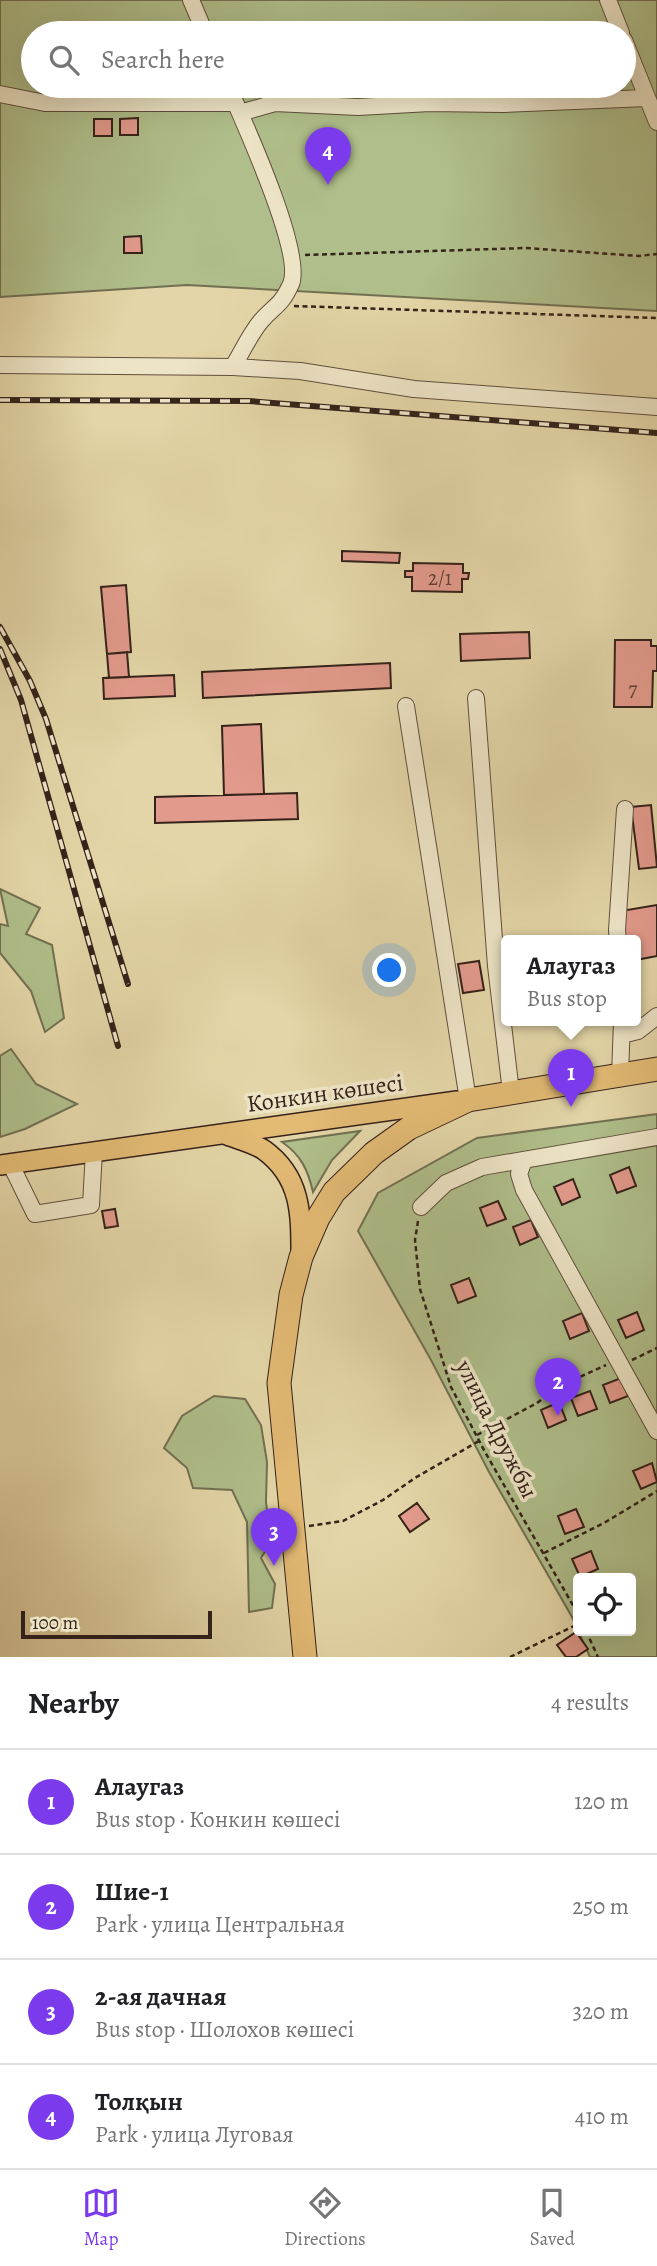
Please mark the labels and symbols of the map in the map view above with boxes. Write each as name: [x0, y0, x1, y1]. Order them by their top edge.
pin: 4: [305, 127, 351, 185]
house number: 2/1: [428, 564, 452, 592]
house number: 7: [629, 675, 638, 703]
your location: [372, 953, 406, 987]
pin: 1: [548, 1049, 594, 1107]
street label: Конкин көшесі: [245, 1066, 405, 1120]
street label: улица Дружбы: [448, 1354, 546, 1504]
pin: 2: [535, 1358, 581, 1416]
pin: 3: [251, 1508, 297, 1566]
scale bar: [21, 1608, 212, 1640]

